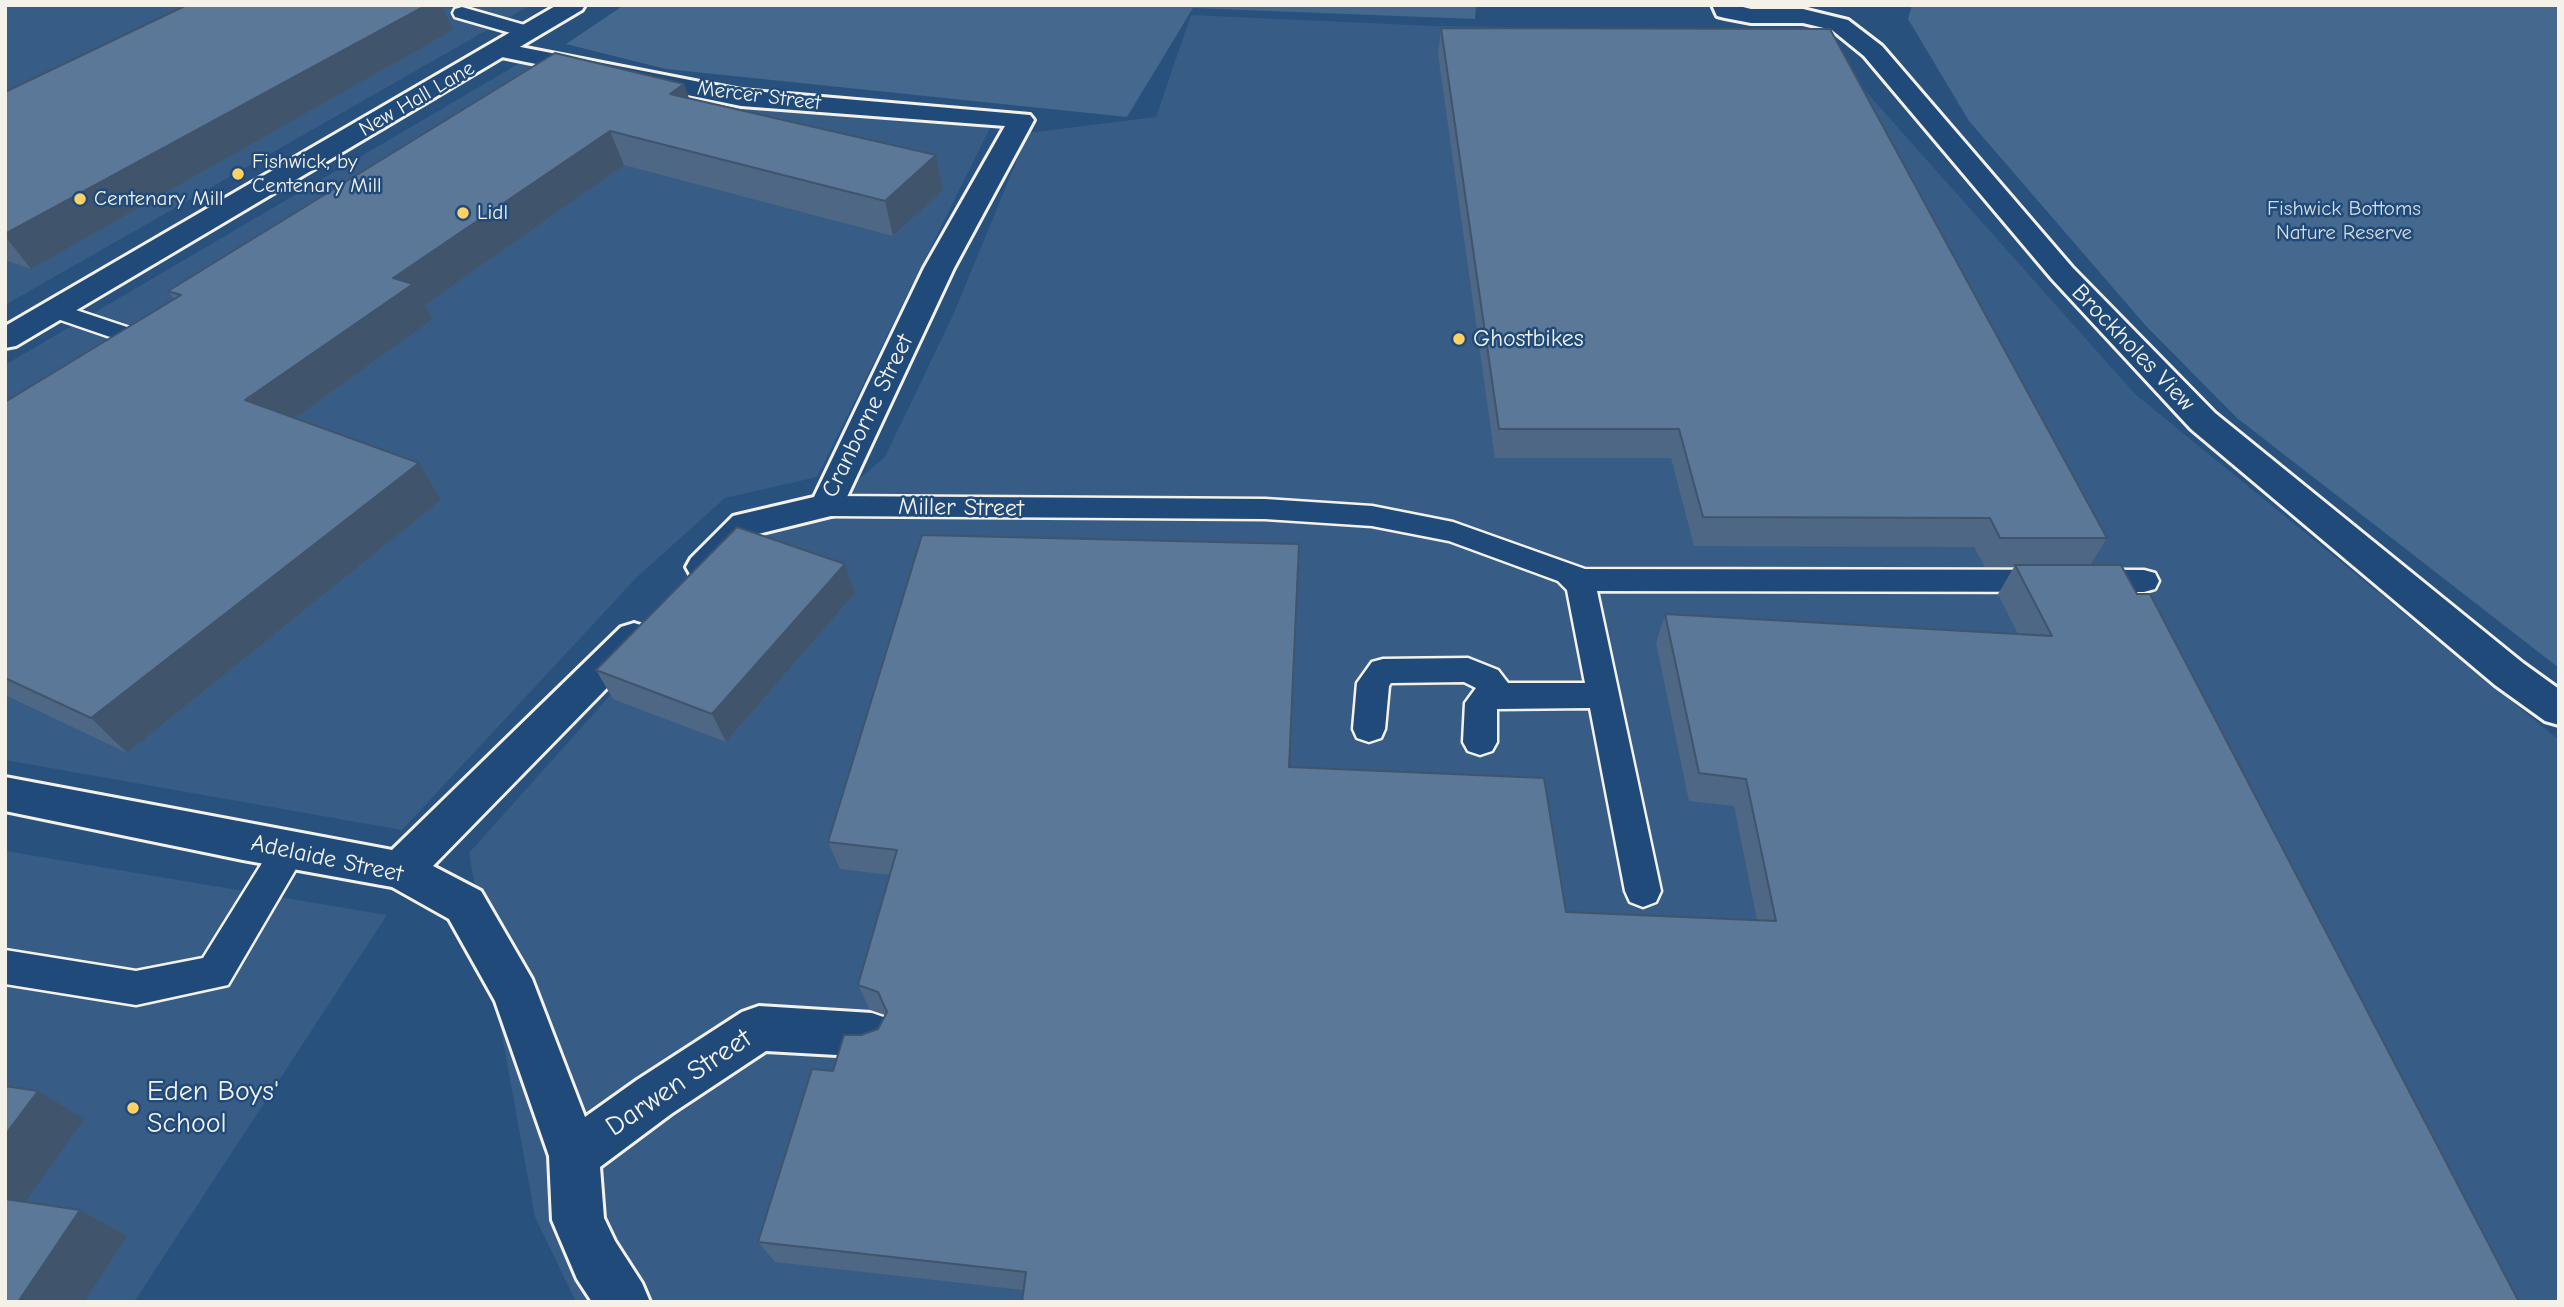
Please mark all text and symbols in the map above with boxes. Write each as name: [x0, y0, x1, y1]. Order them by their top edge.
street label: New Hall Lane: [355, 56, 479, 142]
street label: Mercer Street: [696, 76, 822, 116]
place label: Fishwick, by Centenary Mill: [252, 149, 382, 199]
marker: Fishwick, by Centenary Mill: [230, 166, 246, 182]
place label: Centenary Mill: [94, 186, 224, 212]
marker: Centenary Mill: [72, 191, 88, 207]
park label: Fishwick Bottoms Nature Reserve: [2267, 196, 2421, 246]
place label: Lidl: [477, 200, 508, 226]
marker: Lidl: [455, 205, 471, 221]
street label: Brockholes View: [2065, 279, 2201, 417]
place label: Ghostbikes: [1473, 325, 1584, 353]
street label: Cranborne Street: [816, 330, 920, 502]
marker: Ghostbikes: [1451, 331, 1467, 347]
street label: Miller Street: [898, 493, 1024, 523]
street label: Adelaide Street: [248, 829, 406, 889]
street label: Darwen Street: [600, 1022, 758, 1144]
place label: Eden Boys' School: [147, 1075, 279, 1141]
marker: Eden Boys' School: [125, 1100, 141, 1116]

